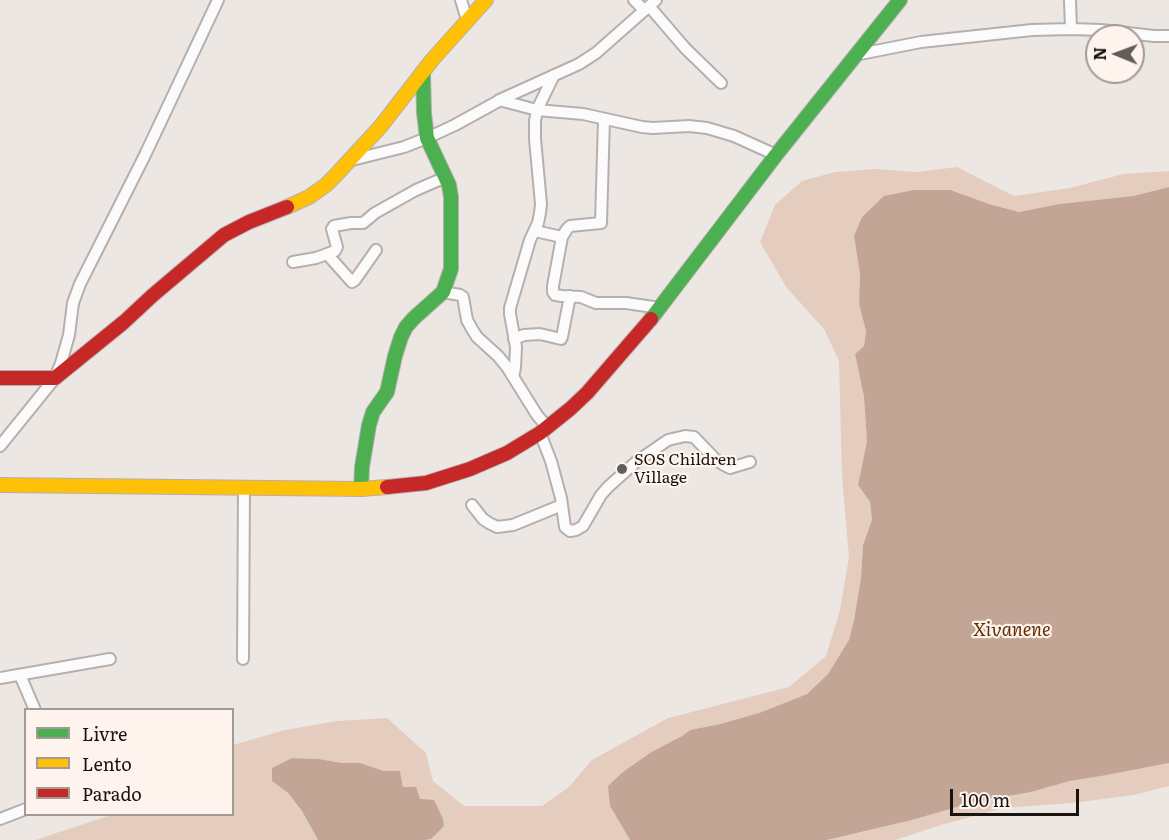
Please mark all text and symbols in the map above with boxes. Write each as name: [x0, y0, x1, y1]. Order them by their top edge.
north arrow: [1085, 24, 1145, 84]
text: N: [1087, 47, 1111, 61]
place label: SOS Children Village: [634, 450, 736, 488]
marker: SOS Children Village: [615, 462, 629, 476]
water label: Xivanene: [973, 620, 1051, 642]
legend: [24, 708, 234, 816]
text: Livre: [82, 720, 127, 747]
text: Lento: [82, 750, 132, 777]
scale bar: [953, 777, 1082, 815]
text: Parado: [82, 780, 142, 807]
text: 100 m: [961, 786, 1010, 813]

